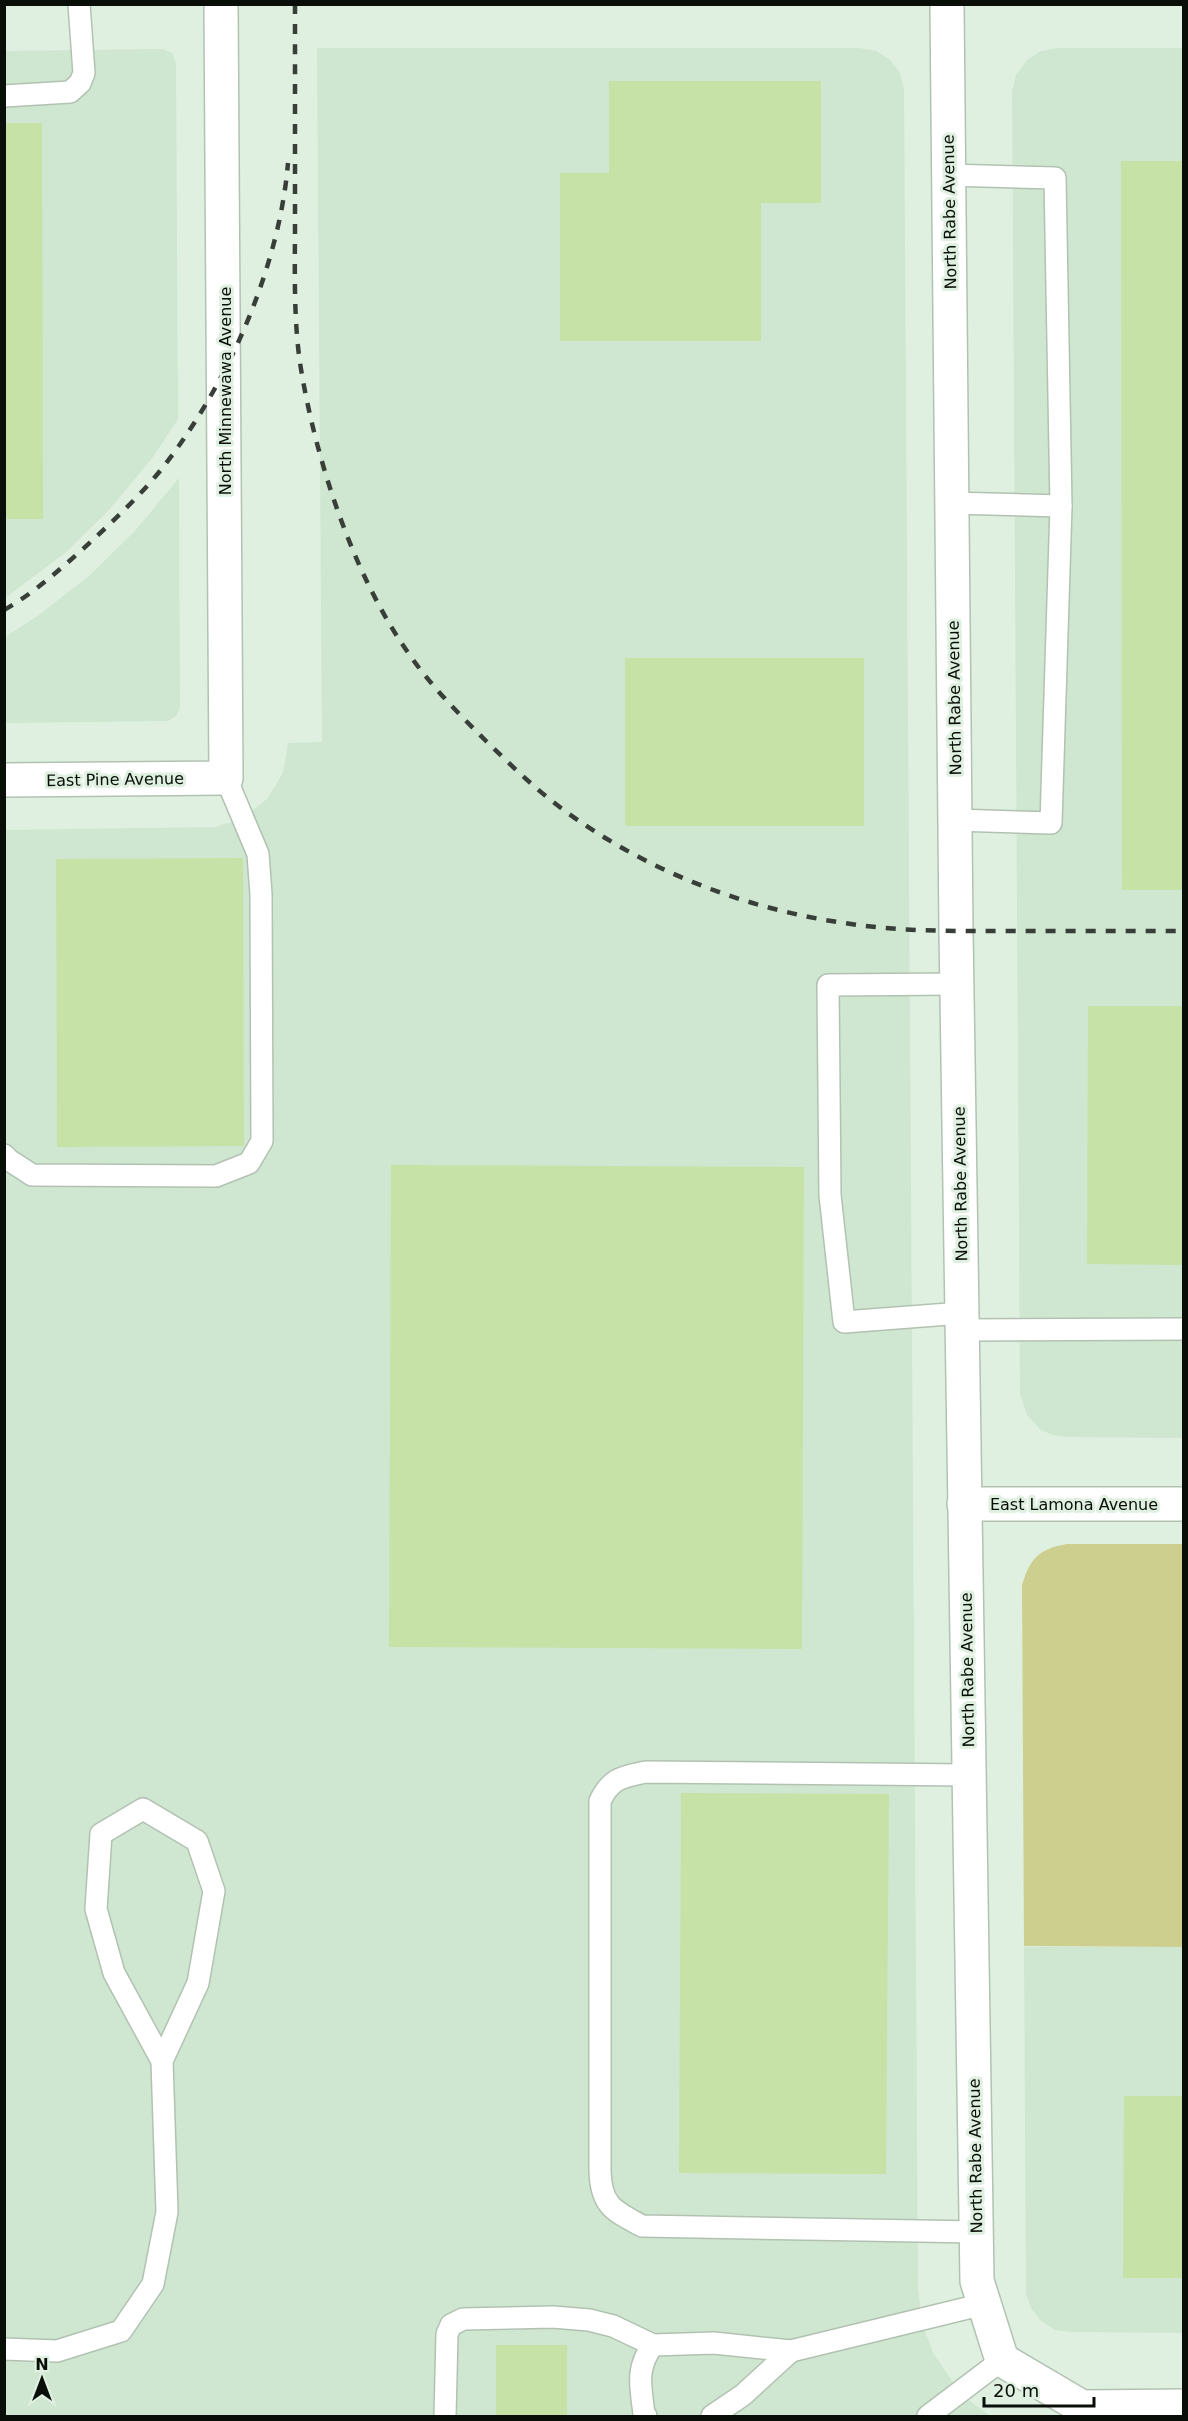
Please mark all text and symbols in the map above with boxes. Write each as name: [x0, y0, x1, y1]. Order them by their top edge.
street label: North Rabe Avenue: [939, 134, 960, 290]
street label: North Minnewawa Avenue: [216, 287, 235, 495]
street label: North Rabe Avenue: [944, 620, 965, 776]
street label: East Pine Avenue: [46, 769, 184, 790]
street label: North Rabe Avenue: [950, 1106, 971, 1262]
street label: East Lamona Avenue: [990, 1495, 1158, 1514]
street label: North Rabe Avenue: [957, 1592, 978, 1748]
street label: North Rabe Avenue: [965, 2078, 986, 2234]
north arrow: [12, 2349, 72, 2409]
text: N: [35, 2355, 49, 2374]
scale bar: [984, 2370, 1094, 2408]
text: 20 m: [993, 2380, 1039, 2401]

